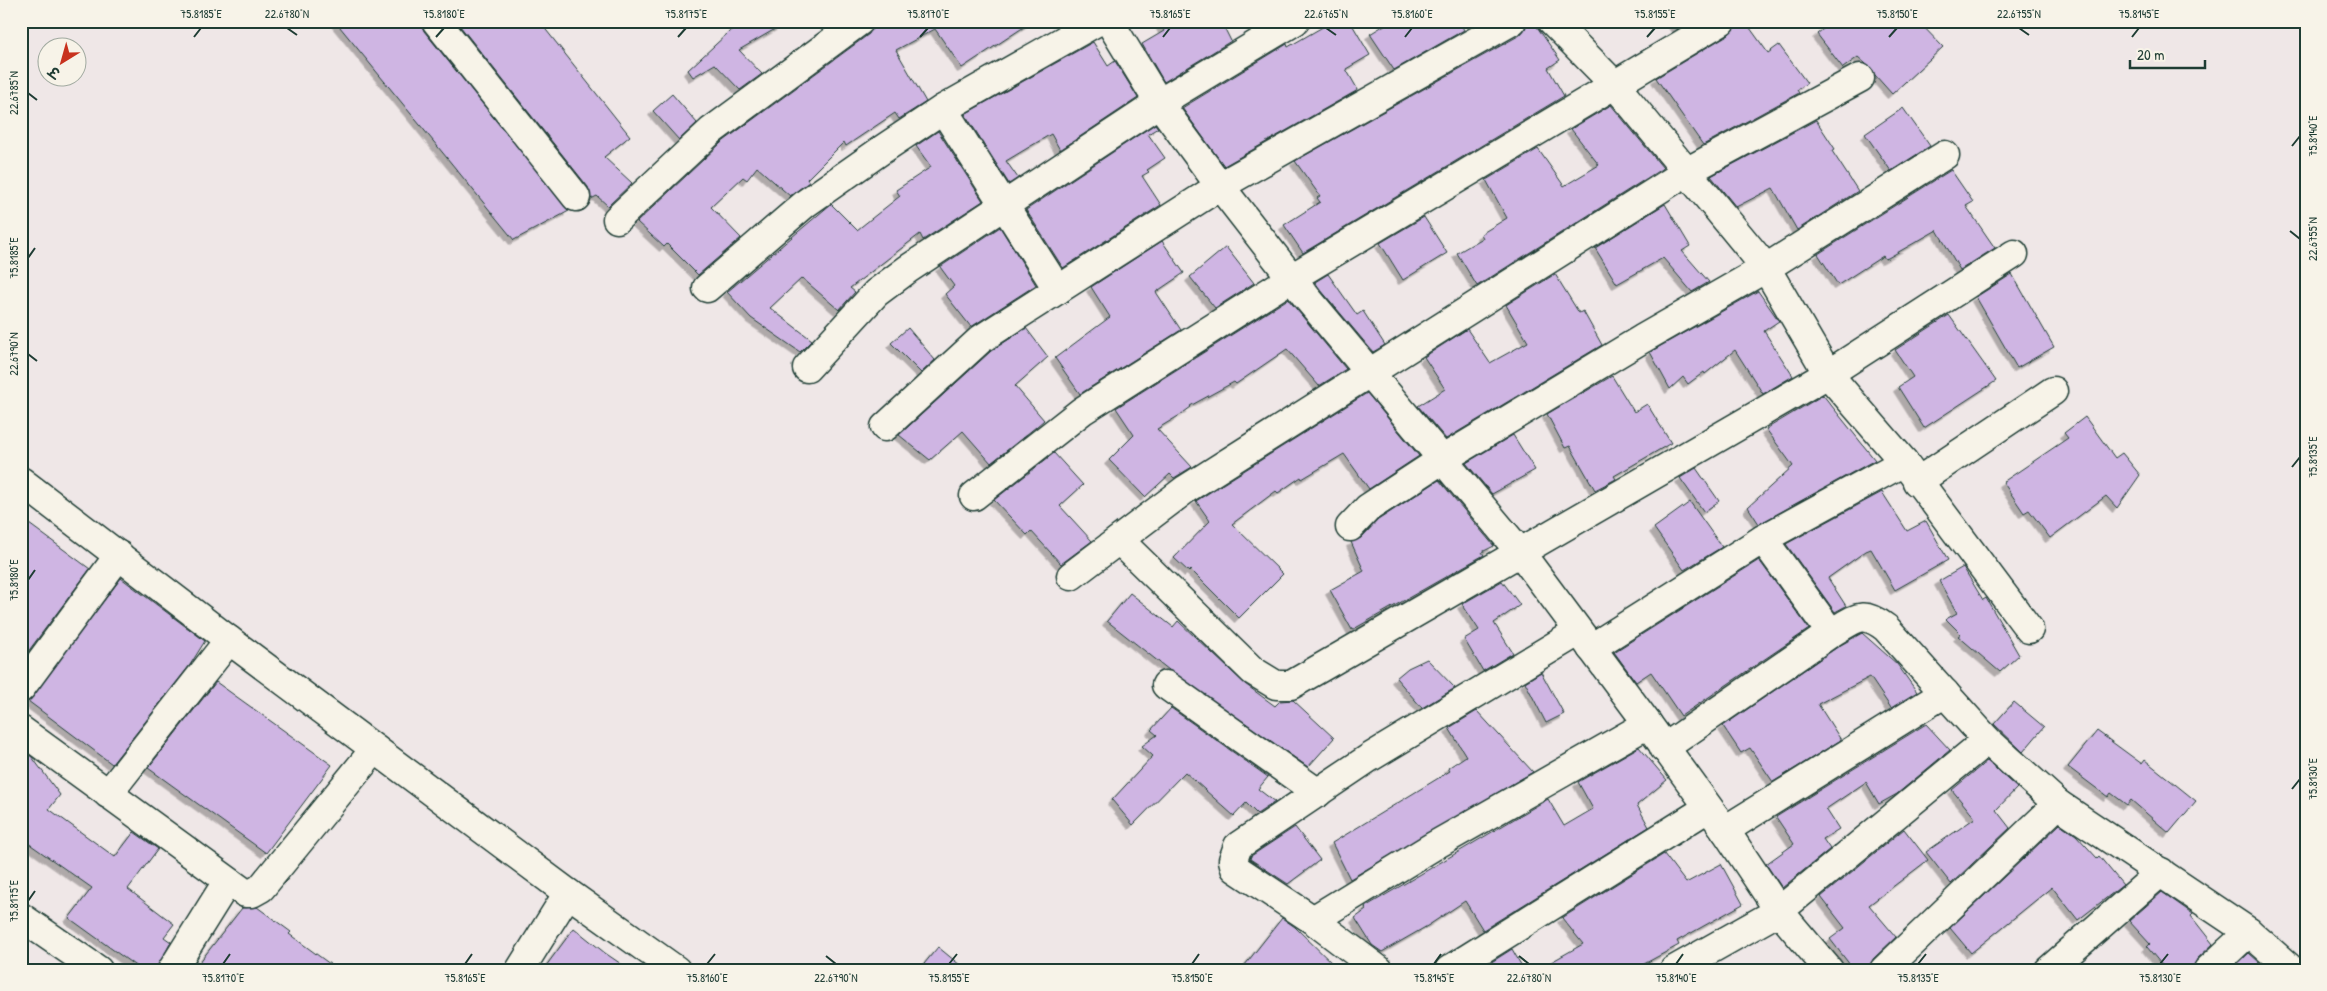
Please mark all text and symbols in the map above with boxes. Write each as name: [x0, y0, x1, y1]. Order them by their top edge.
text: 75.8185°E: [180, 5, 222, 22]
text: 22.6780°N: [265, 5, 309, 22]
text: 75.8180°E: [423, 5, 466, 22]
text: 75.8175°E: [665, 5, 708, 22]
text: 75.8170°E: [907, 5, 950, 22]
text: 75.8165°E: [1149, 5, 1191, 22]
text: 22.6765°N: [1304, 5, 1348, 22]
text: 75.8160°E: [1391, 5, 1433, 22]
text: 75.8155°E: [1634, 5, 1676, 22]
text: 75.8150°E: [1876, 5, 1919, 22]
text: 22.6755°N: [1997, 5, 2041, 22]
text: 75.8145°E: [2119, 5, 2160, 22]
north arrow: [38, 38, 88, 88]
scale bar: [2130, 38, 2204, 70]
text: 20 m: [2137, 44, 2164, 65]
text: उ: [43, 61, 65, 84]
text: 22.6785°N: [5, 71, 22, 115]
text: 75.8140°E: [2304, 115, 2321, 157]
text: 22.6755°N: [2304, 217, 2321, 261]
text: 75.8185°E: [5, 237, 22, 279]
text: 22.6790°N: [5, 332, 22, 376]
text: 75.8135°E: [2304, 435, 2321, 478]
text: 75.8180°E: [5, 558, 22, 601]
text: 75.8130°E: [2304, 757, 2321, 800]
text: 75.8175°E: [5, 879, 22, 922]
text: 75.8170°E: [202, 969, 245, 986]
text: 75.8165°E: [444, 969, 486, 986]
text: 75.8160°E: [686, 969, 728, 986]
text: 22.6790°N: [814, 969, 858, 986]
text: 75.8155°E: [928, 969, 970, 986]
text: 75.8150°E: [1171, 969, 1214, 986]
text: 75.8145°E: [1414, 969, 1455, 986]
text: 22.6780°N: [1507, 969, 1551, 986]
text: 75.8140°E: [1655, 969, 1697, 986]
text: 75.8135°E: [1897, 969, 1940, 986]
text: 75.8130°E: [2139, 969, 2182, 986]

